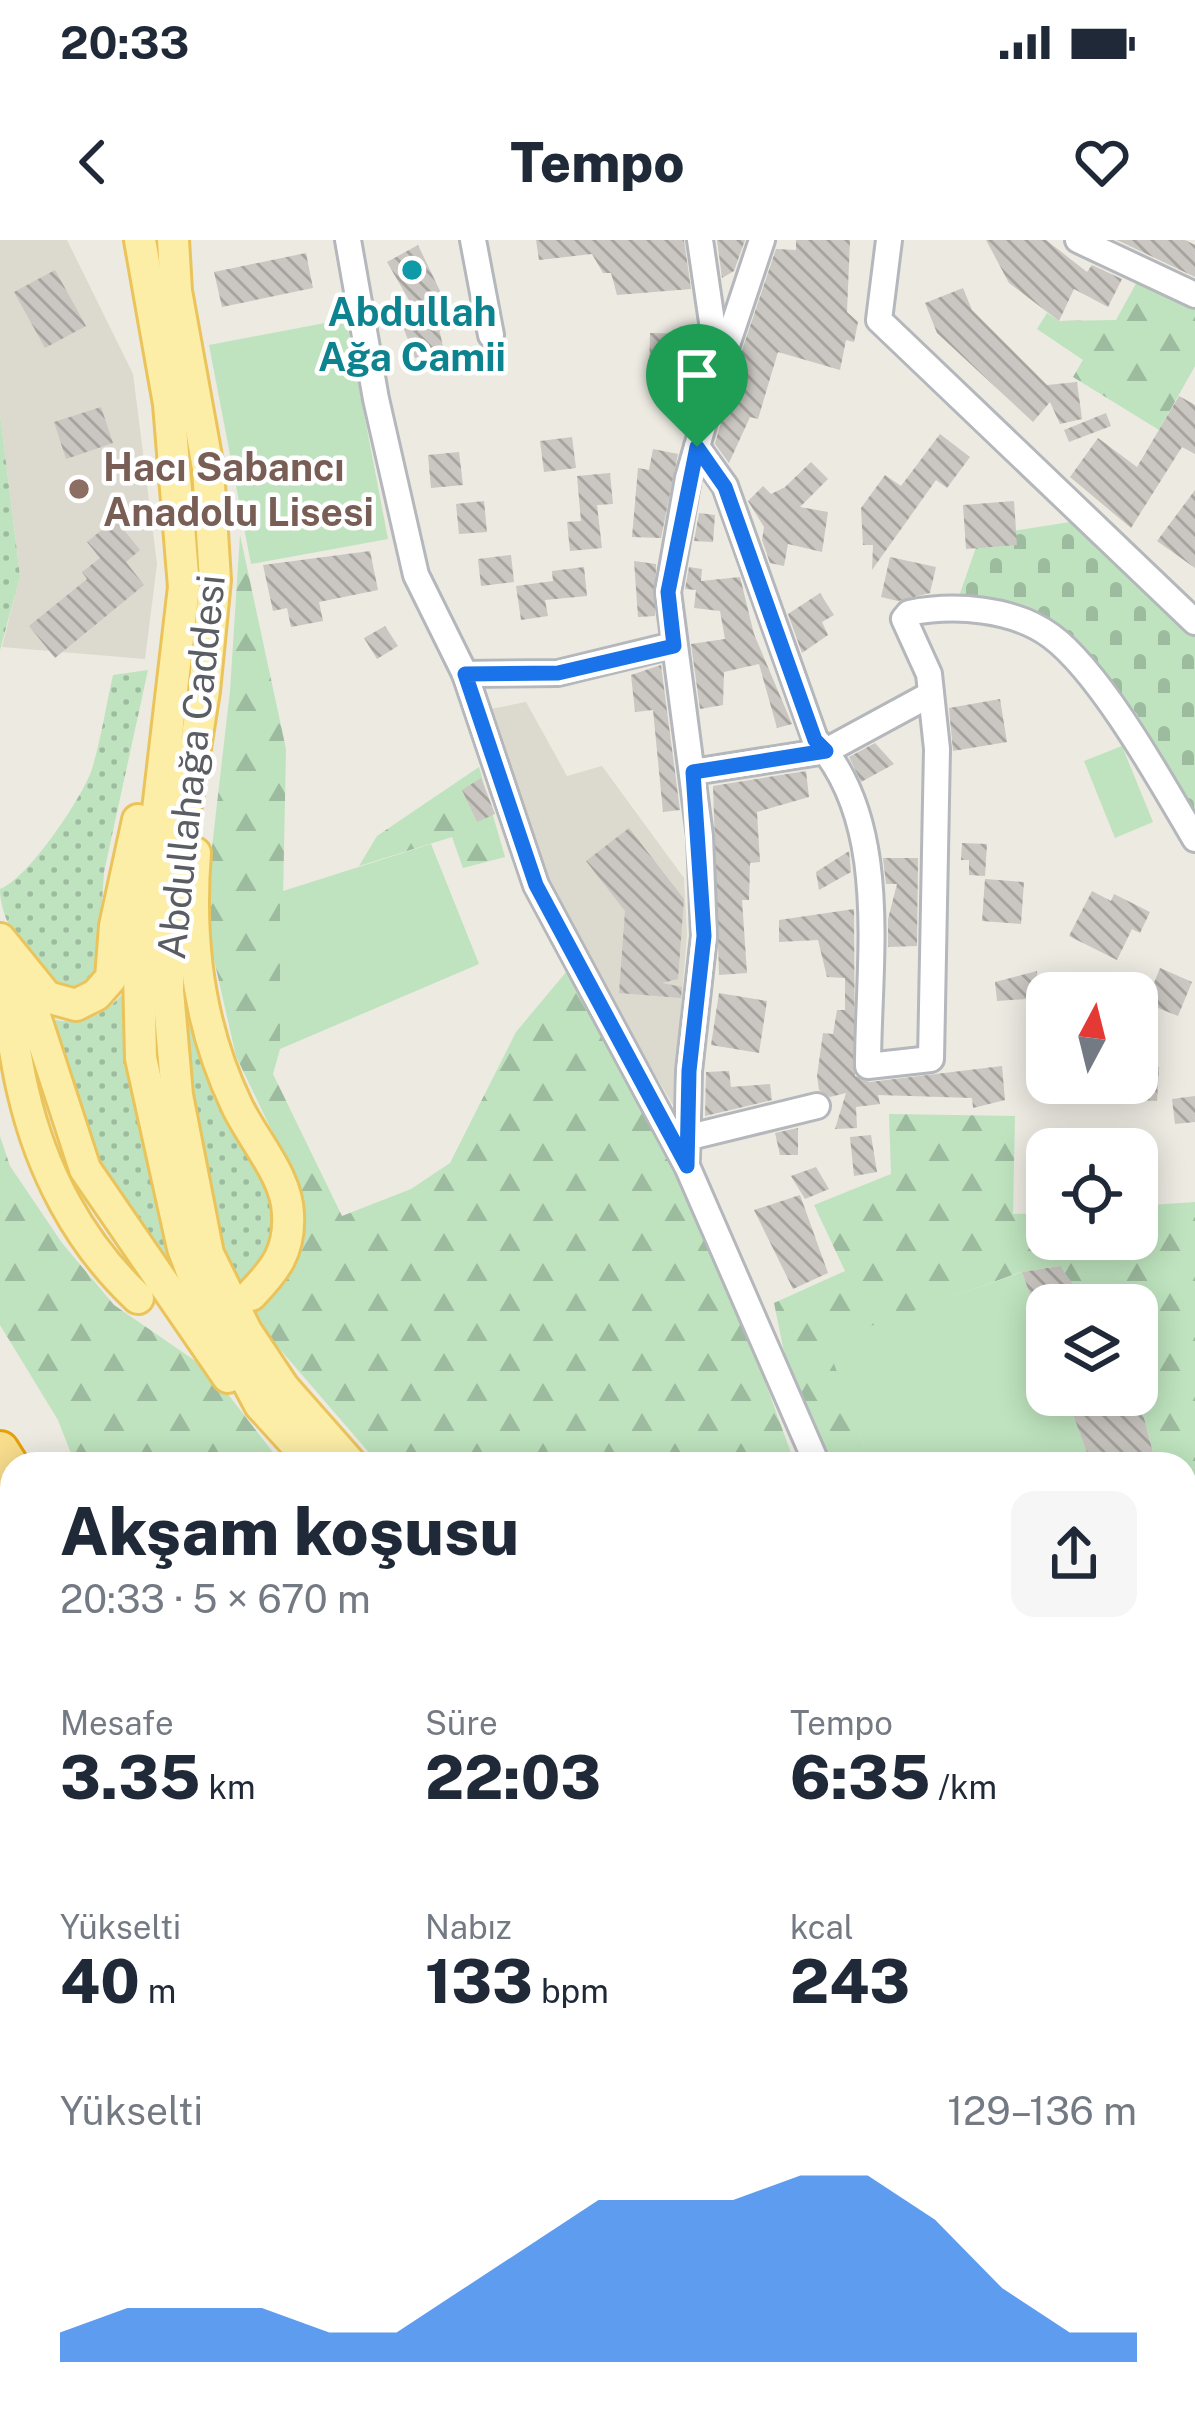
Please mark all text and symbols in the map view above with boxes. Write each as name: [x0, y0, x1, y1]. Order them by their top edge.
text: 20:33: [60, 16, 189, 69]
icon: back: [60, 129, 126, 195]
icon: heart: [1069, 129, 1135, 195]
text: Tempo: [510, 131, 685, 194]
marker: Abdullah Ağa Camii: [399, 257, 425, 283]
place label: Abdullah Ağa Camii: [318, 289, 506, 380]
pin: [646, 324, 748, 447]
icon: arrive: [664, 342, 730, 408]
place label: Hacı Sabancı Anadolu Lisesi: [103, 444, 374, 535]
marker: Hacı Sabancı Anadolu Lisesi: [66, 476, 92, 502]
street label: Abdullahağa Caddesi: [148, 573, 234, 961]
north arrow: [1026, 972, 1158, 1104]
map controls: [1026, 972, 1158, 1416]
button: locate: [1026, 1128, 1158, 1260]
button: layers: [1026, 1284, 1158, 1416]
button: share: [1011, 1491, 1137, 1617]
text: Akşam koşusu: [60, 1492, 519, 1570]
text: 20:33 · 5 × 670 m: [60, 1576, 371, 1622]
text: Mesafe: [60, 1704, 174, 1742]
text: Süre: [425, 1704, 498, 1742]
text: Tempo: [790, 1704, 893, 1742]
text: 3.35: [60, 1742, 201, 1813]
text: 22:03: [425, 1742, 601, 1813]
text: 6:35: [790, 1742, 930, 1813]
text: km: [201, 1768, 256, 1806]
text: /km: [930, 1768, 997, 1806]
text: Yükselti: [60, 1908, 181, 1946]
text: Nabız: [425, 1908, 512, 1946]
text: kcal: [790, 1908, 854, 1946]
text: 40: [60, 1946, 140, 2017]
text: 133: [425, 1946, 533, 2017]
text: 243: [790, 1946, 910, 2017]
text: m: [140, 1972, 176, 2010]
text: bpm: [533, 1972, 609, 2010]
text: Yükselti: [60, 2088, 203, 2134]
text: 129–136 m: [947, 2088, 1137, 2134]

